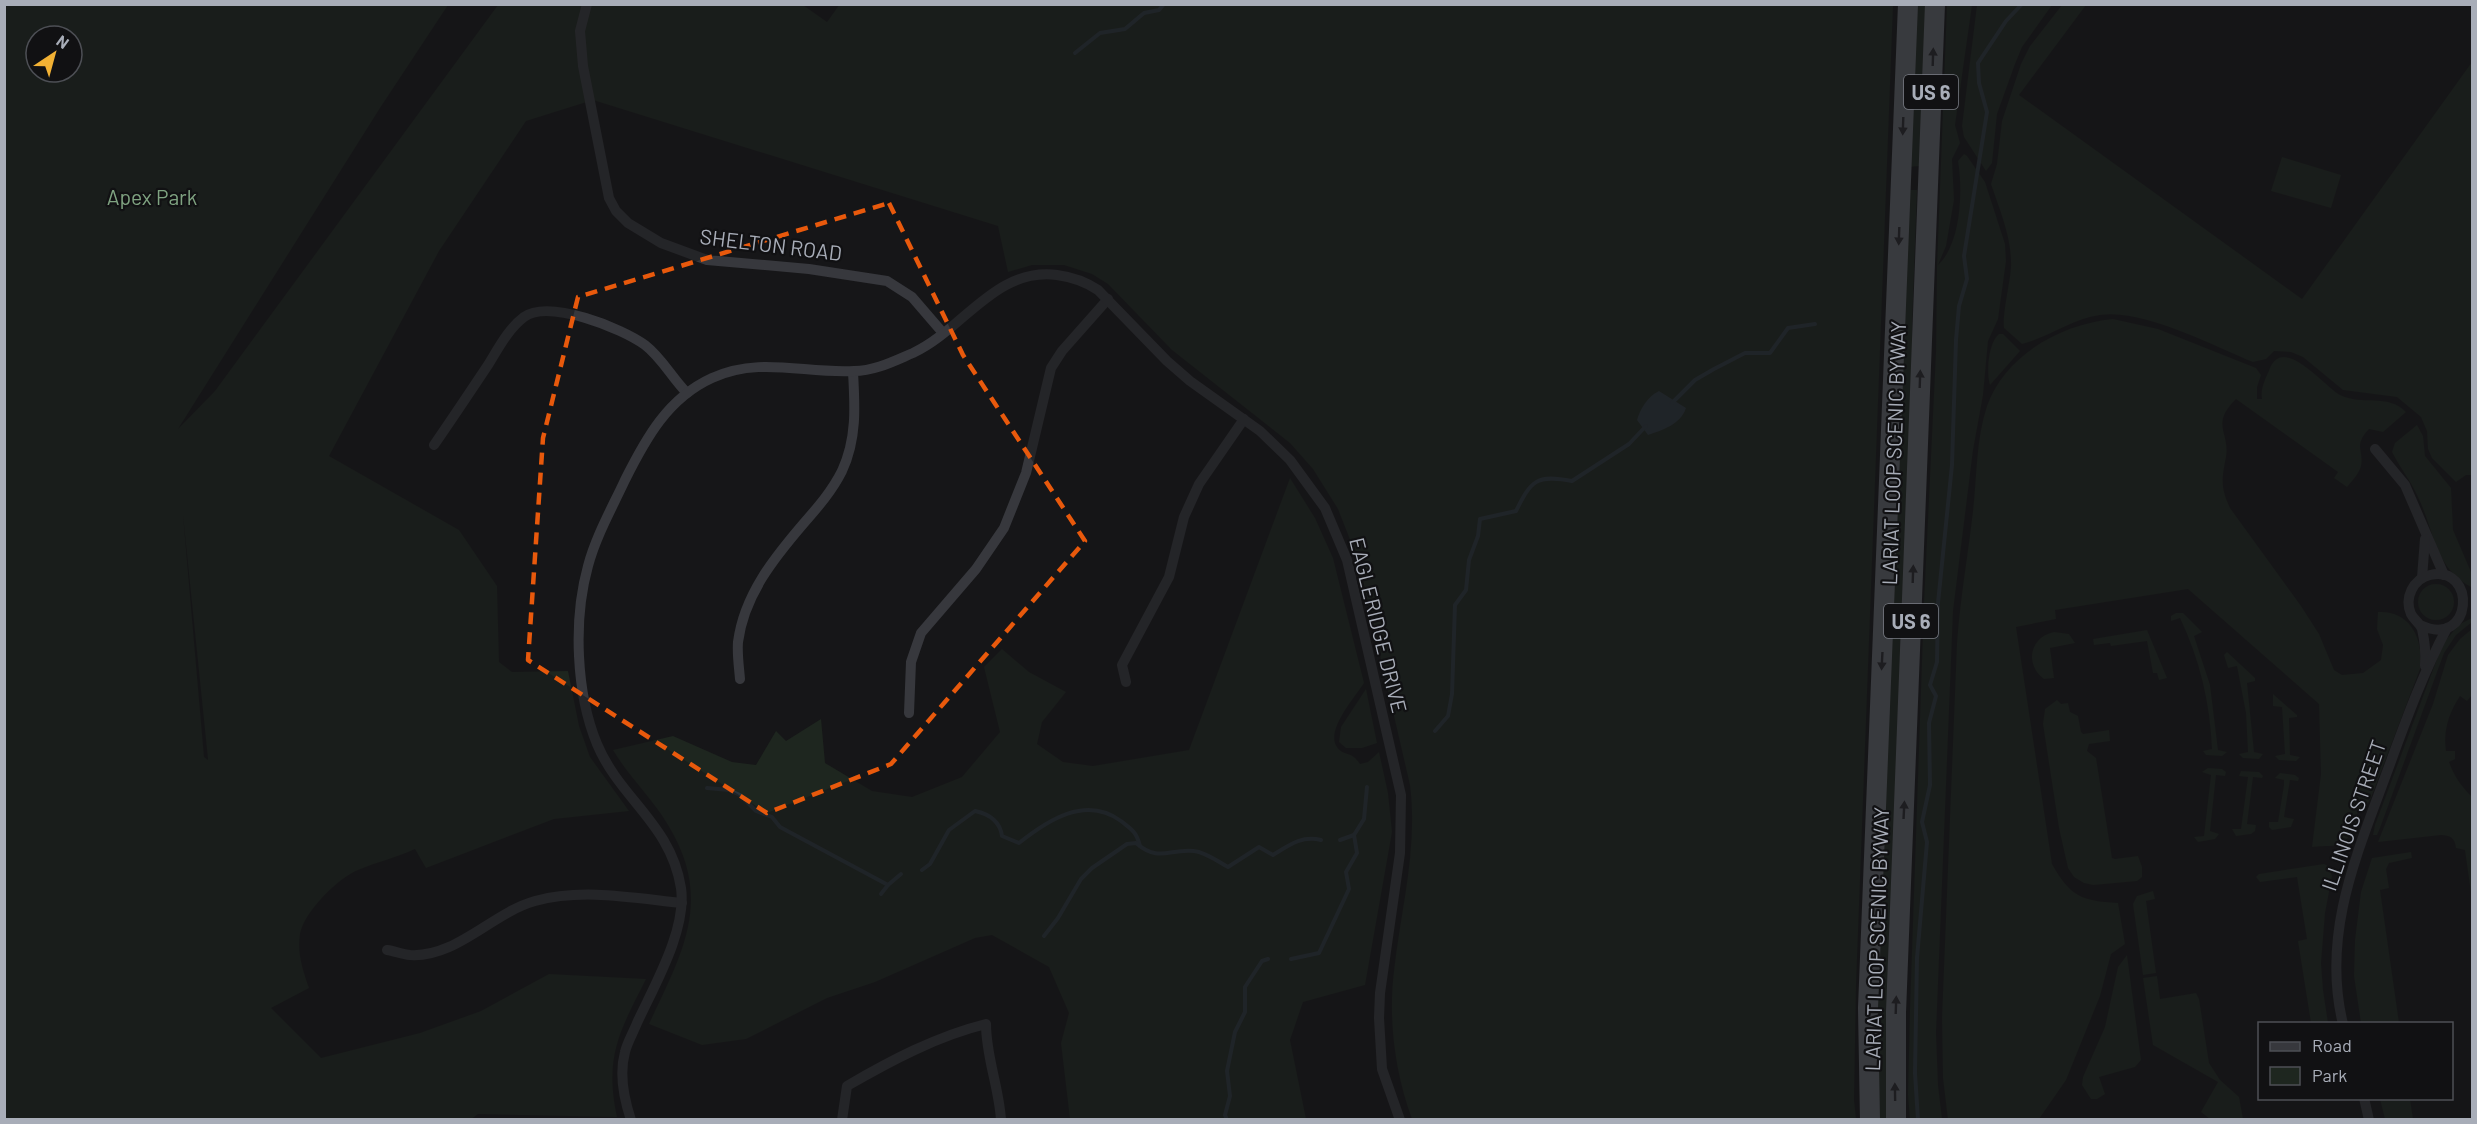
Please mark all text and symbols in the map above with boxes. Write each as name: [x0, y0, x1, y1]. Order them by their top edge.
north arrow: [24, 24, 84, 84]
text: N: [53, 31, 73, 52]
one-way arrow: [1928, 48, 1937, 67]
road number: US 6: [1904, 75, 1958, 109]
one-way arrow: [1899, 116, 1908, 135]
park label: Apex Park: [107, 184, 197, 209]
street label: SHELTON ROAD: [699, 223, 843, 265]
one-way arrow: [1895, 226, 1904, 245]
street label: LARIAT LOOP SCENIC BYWAY: [1876, 320, 1910, 586]
one-way arrow: [1915, 369, 1924, 388]
street label: EAGLERIDGE DRIVE: [1345, 535, 1413, 715]
one-way arrow: [1908, 564, 1917, 583]
road number: US 6: [1884, 604, 1938, 638]
one-way arrow: [1877, 652, 1886, 671]
street label: ILLINOIS STREET: [2315, 736, 2391, 894]
one-way arrow: [1899, 801, 1908, 820]
street label: LARIAT LOOP SCENIC BYWAY: [1859, 806, 1893, 1072]
one-way arrow: [1891, 996, 1900, 1015]
legend: [2258, 1022, 2453, 1100]
text: Road: [2312, 1034, 2352, 1056]
text: Park: [2312, 1064, 2347, 1086]
one-way arrow: [1890, 1082, 1900, 1101]

